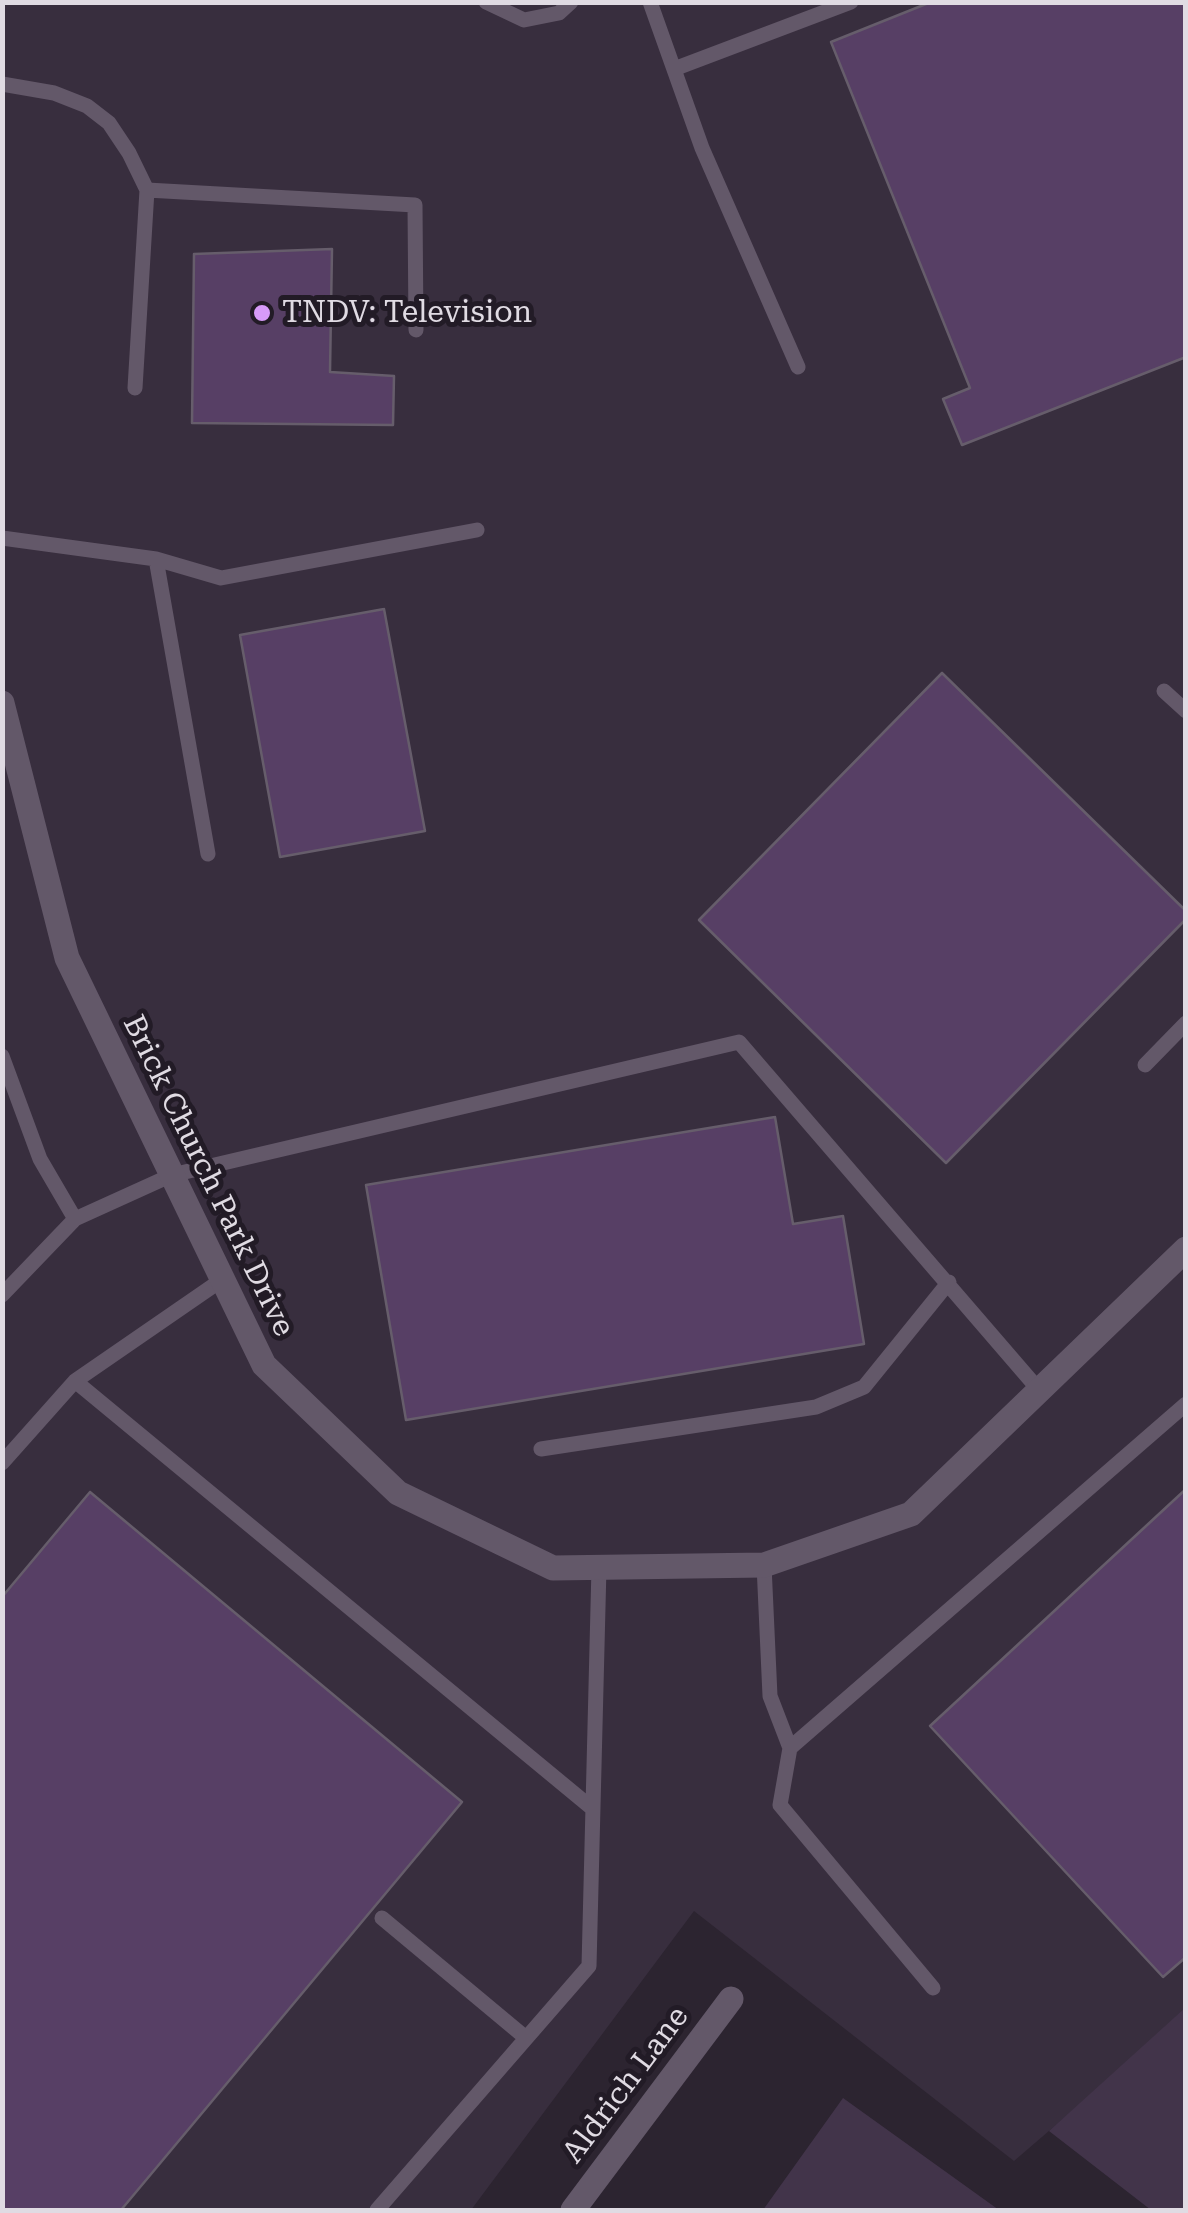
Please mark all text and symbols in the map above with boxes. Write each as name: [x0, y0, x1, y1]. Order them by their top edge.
place label: TNDV: Television: [282, 295, 532, 331]
marker: TNDV: Television: [251, 302, 273, 324]
street label: Brick Church Park Drive: [115, 1010, 301, 1342]
street label: Aldrich Lane: [556, 2000, 696, 2170]

